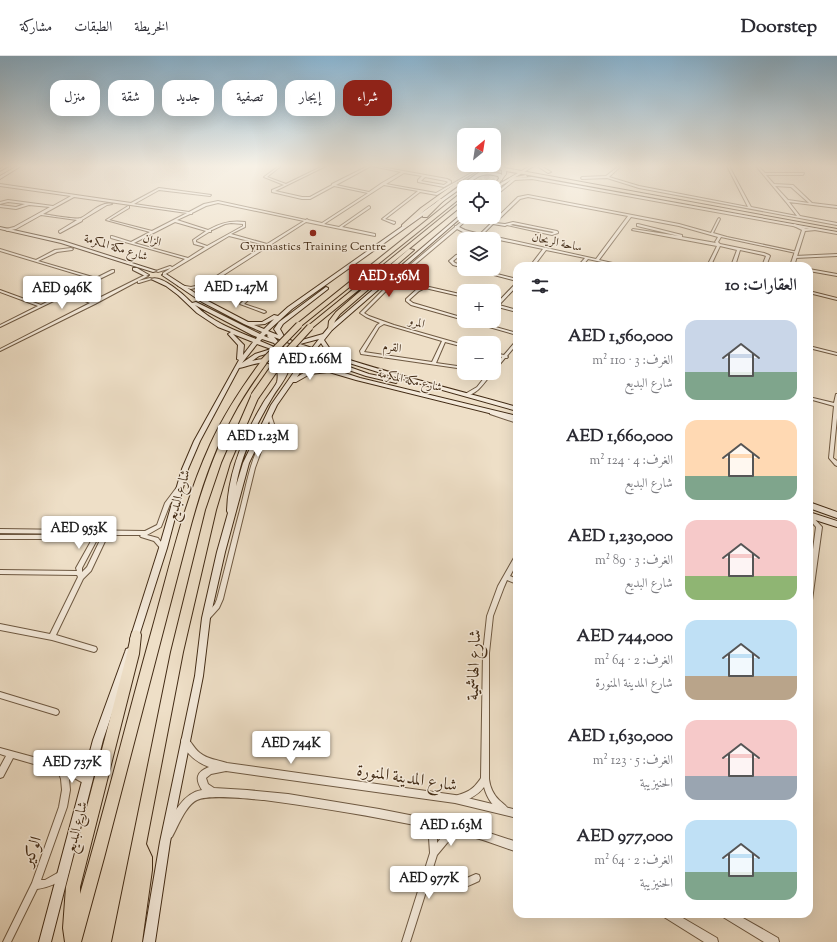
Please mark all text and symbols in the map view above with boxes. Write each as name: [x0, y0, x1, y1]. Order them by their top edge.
text: Doorstep: [741, 14, 817, 41]
text: مشاركة: [20, 18, 52, 38]
text: الطبقات: [74, 18, 112, 38]
text: الخريطة: [134, 18, 168, 38]
chip: منزل: [50, 80, 100, 116]
chip: شقة: [108, 80, 154, 116]
chip: جديد: [162, 80, 214, 116]
chip: تصفية: [222, 80, 277, 116]
chip: إيجار: [285, 80, 335, 116]
chip: شراء: [343, 80, 392, 116]
north arrow: [457, 128, 501, 172]
map controls: [457, 128, 501, 380]
button: locate: [457, 180, 501, 224]
marker: Gymnastics Training Centre: [308, 228, 318, 238]
street label: ساحة الريحان: [530, 229, 584, 257]
street label: شارع مكة المكرمة: [81, 230, 150, 267]
street label: الزان: [141, 230, 163, 252]
button: layers: [457, 232, 501, 276]
place label: Gymnastics Training Centre: [240, 238, 386, 256]
pin: AED 1.56M: [343, 264, 435, 298]
text: AED 1.56M: [358, 268, 420, 286]
text: العقارات: 10: [725, 274, 797, 298]
pin: AED 1.47M: [190, 275, 282, 309]
icon: filters: [529, 275, 551, 297]
pin: AED 946K: [21, 276, 103, 310]
text: AED 1.47M: [204, 279, 268, 297]
text: AED 946K: [32, 280, 92, 298]
button: +: [457, 284, 501, 328]
street label: المرو: [405, 312, 427, 334]
text: AED 1,560,000: [568, 325, 673, 349]
button: −: [457, 336, 501, 380]
icon: home: [717, 336, 765, 384]
street label: القرم: [381, 338, 403, 359]
pin: AED 1.66M: [264, 347, 356, 381]
text: AED 1.66M: [278, 351, 342, 369]
text: الغرف: 3 · 110 m²: [592, 352, 673, 370]
street label: شارع مكة المكرمة: [375, 365, 444, 398]
text: شارع البديع: [624, 375, 673, 393]
pin: AED 1.23M: [212, 424, 304, 458]
text: AED 1,660,000: [566, 425, 673, 449]
text: AED 1.23M: [227, 428, 289, 446]
icon: home: [717, 436, 765, 484]
text: الغرف: 4 · 124 m²: [589, 452, 673, 470]
street label: شارع البديع: [163, 468, 199, 524]
text: شارع البديع: [624, 475, 673, 493]
pin: AED 953K: [38, 516, 120, 550]
text: AED 953K: [50, 520, 108, 538]
text: AED 1,230,000: [568, 525, 673, 549]
icon: home: [717, 536, 765, 584]
text: الغرف: 3 · 89 m²: [595, 552, 673, 570]
text: شارع البديع: [624, 575, 673, 593]
text: AED 744,000: [577, 625, 673, 649]
street label: شارع الهاشمية: [462, 629, 488, 701]
icon: home: [717, 636, 765, 684]
text: الغرف: 2 · 64 m²: [594, 652, 673, 670]
text: شارع المدينة المنورة: [595, 675, 673, 693]
text: AED 1,630,000: [568, 725, 673, 749]
pin: AED 744K: [250, 731, 332, 765]
text: AED 744K: [261, 735, 321, 753]
icon: home: [717, 736, 765, 784]
pin: AED 737K: [31, 750, 113, 784]
text: الغرف: 5 · 123 m²: [593, 752, 673, 770]
text: AED 737K: [42, 754, 102, 772]
street label: شارع المدينة المنورة: [355, 759, 459, 799]
text: الحنيزيبة: [640, 775, 673, 793]
street label: شارع البديع: [62, 800, 96, 856]
pin: AED 1.63M: [405, 813, 497, 847]
text: AED 1.63M: [420, 817, 482, 835]
text: AED 977,000: [577, 825, 673, 849]
street label: الوكير: [16, 833, 49, 872]
icon: home: [717, 836, 765, 884]
text: الغرف: 2 · 64 m²: [594, 852, 673, 870]
pin: AED 977K: [388, 866, 470, 900]
text: AED 977K: [399, 870, 459, 888]
text: الحنيزيبة: [640, 875, 673, 893]

